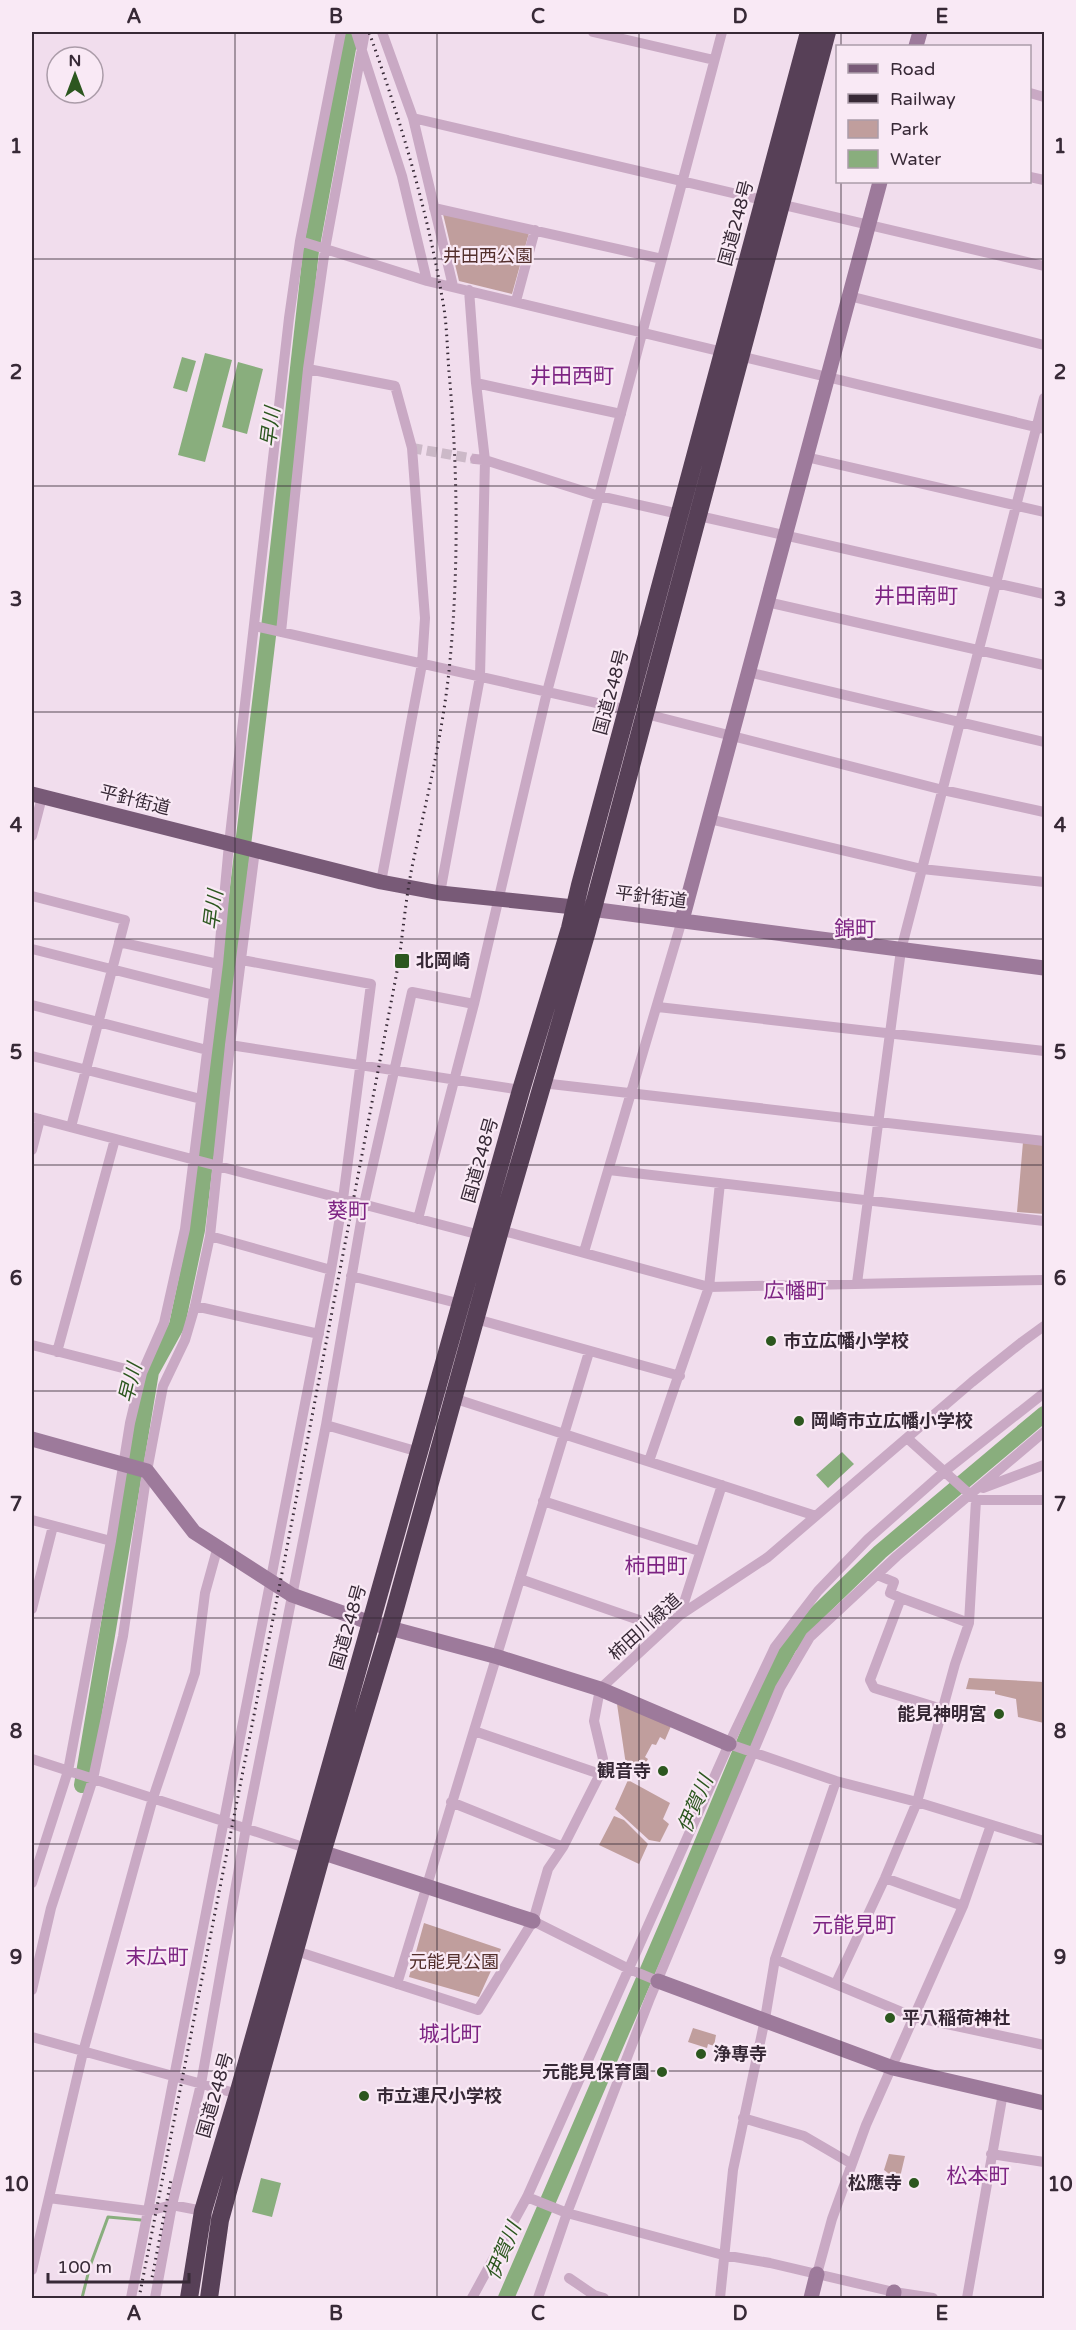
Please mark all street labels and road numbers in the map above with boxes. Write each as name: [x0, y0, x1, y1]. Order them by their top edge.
street label: 国道248号: [714, 178, 758, 268]
street label: 国道248号: [589, 647, 633, 737]
street label: 平針街道: [97, 781, 173, 819]
street label: 平針街道: [614, 882, 688, 912]
street label: 国道248号: [457, 1115, 503, 1205]
street label: 国道248号: [325, 1582, 371, 1672]
street label: 柿田川緑道: [604, 1589, 686, 1665]
street label: 国道248号: [192, 2050, 238, 2140]

